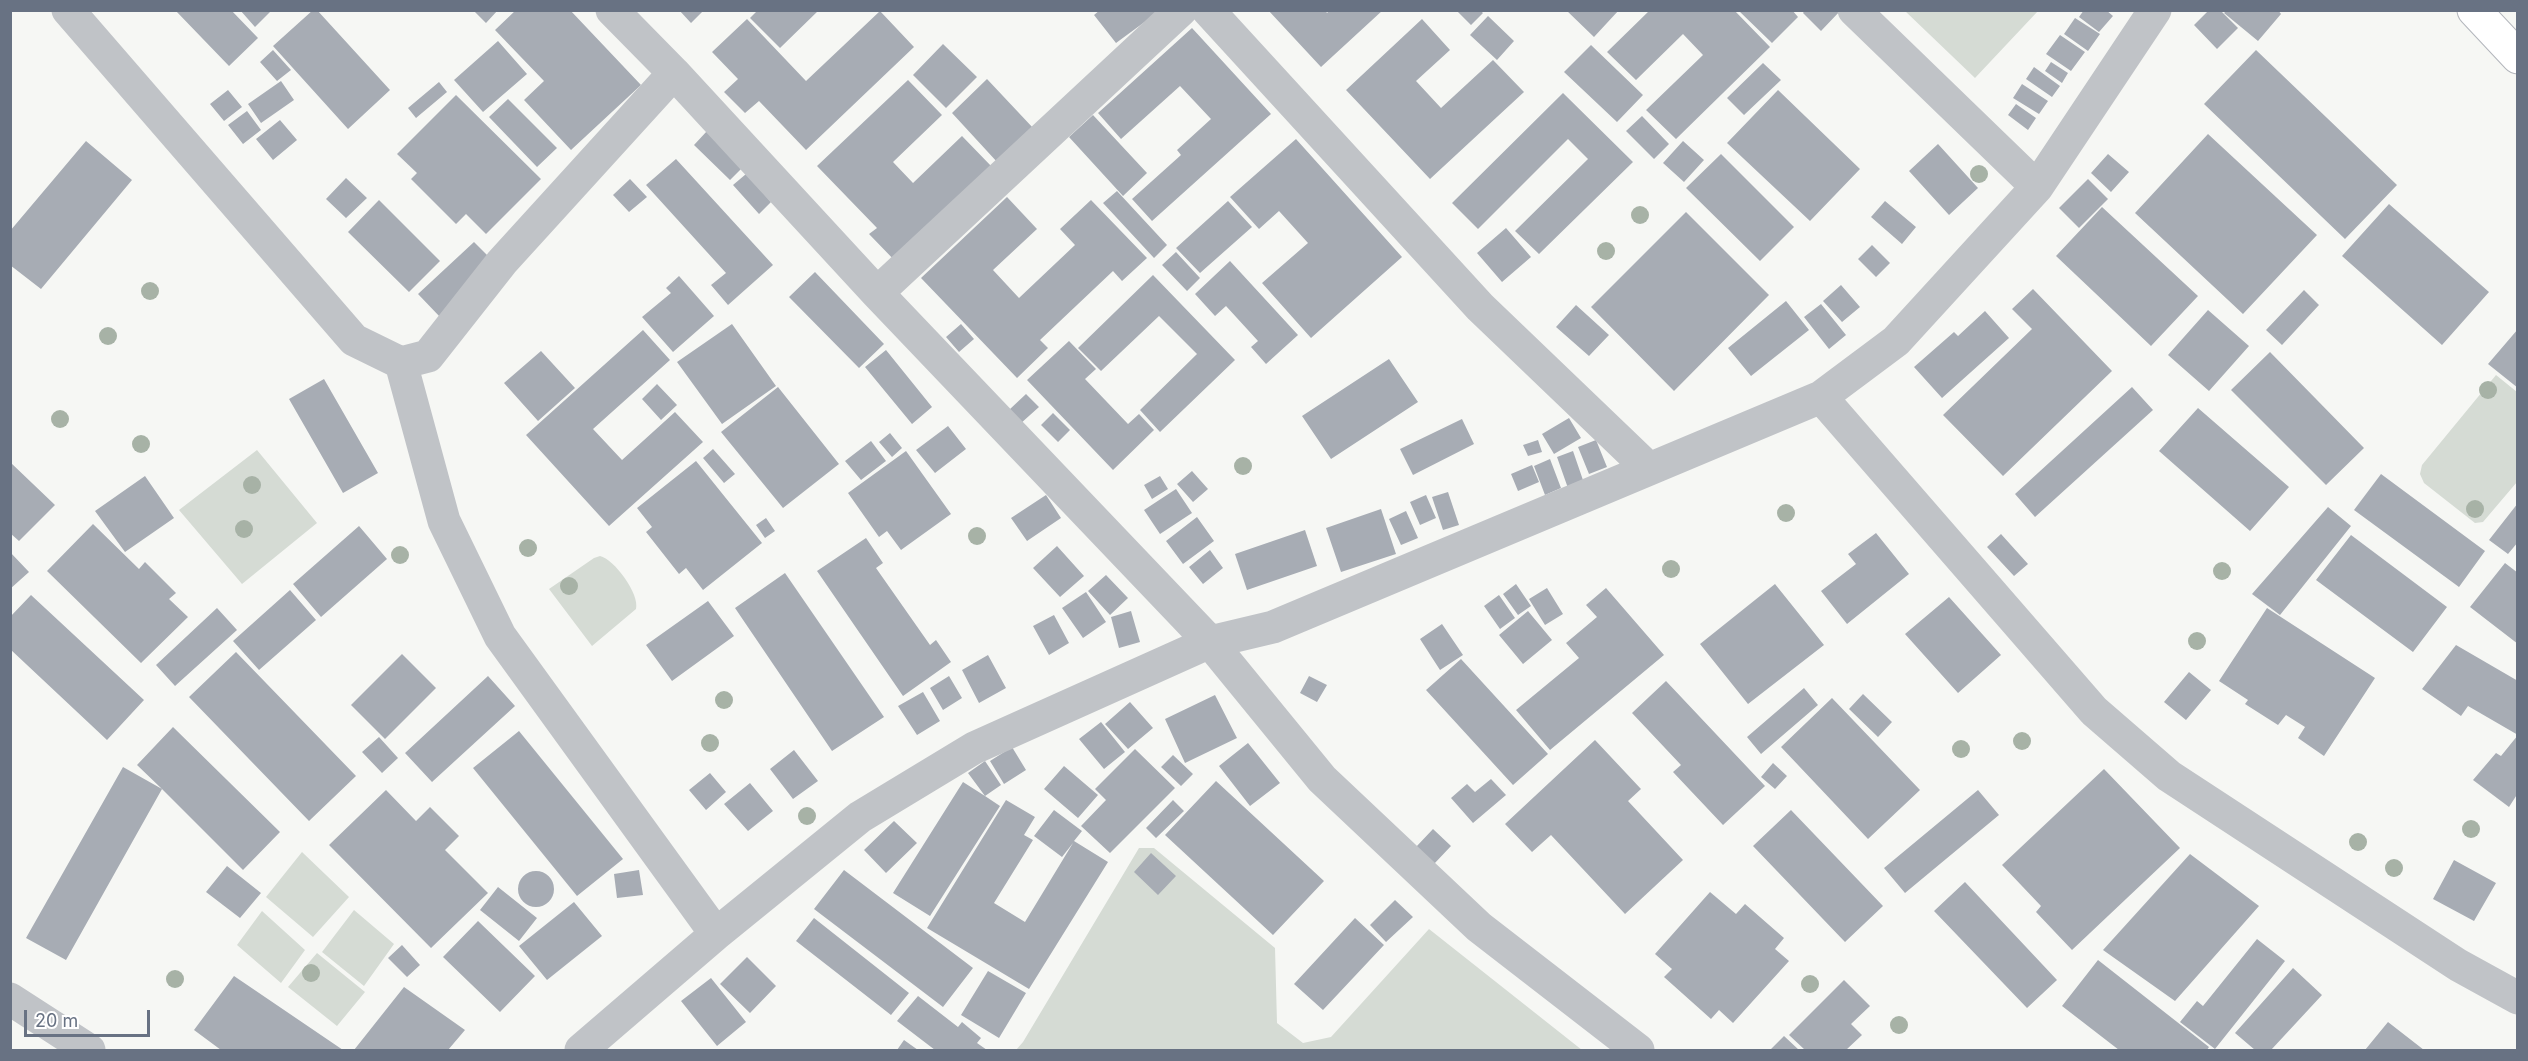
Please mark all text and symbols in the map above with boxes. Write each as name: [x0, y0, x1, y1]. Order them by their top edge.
scale bar: [27, 998, 153, 1036]
text: 20 m: [35, 1010, 78, 1031]

